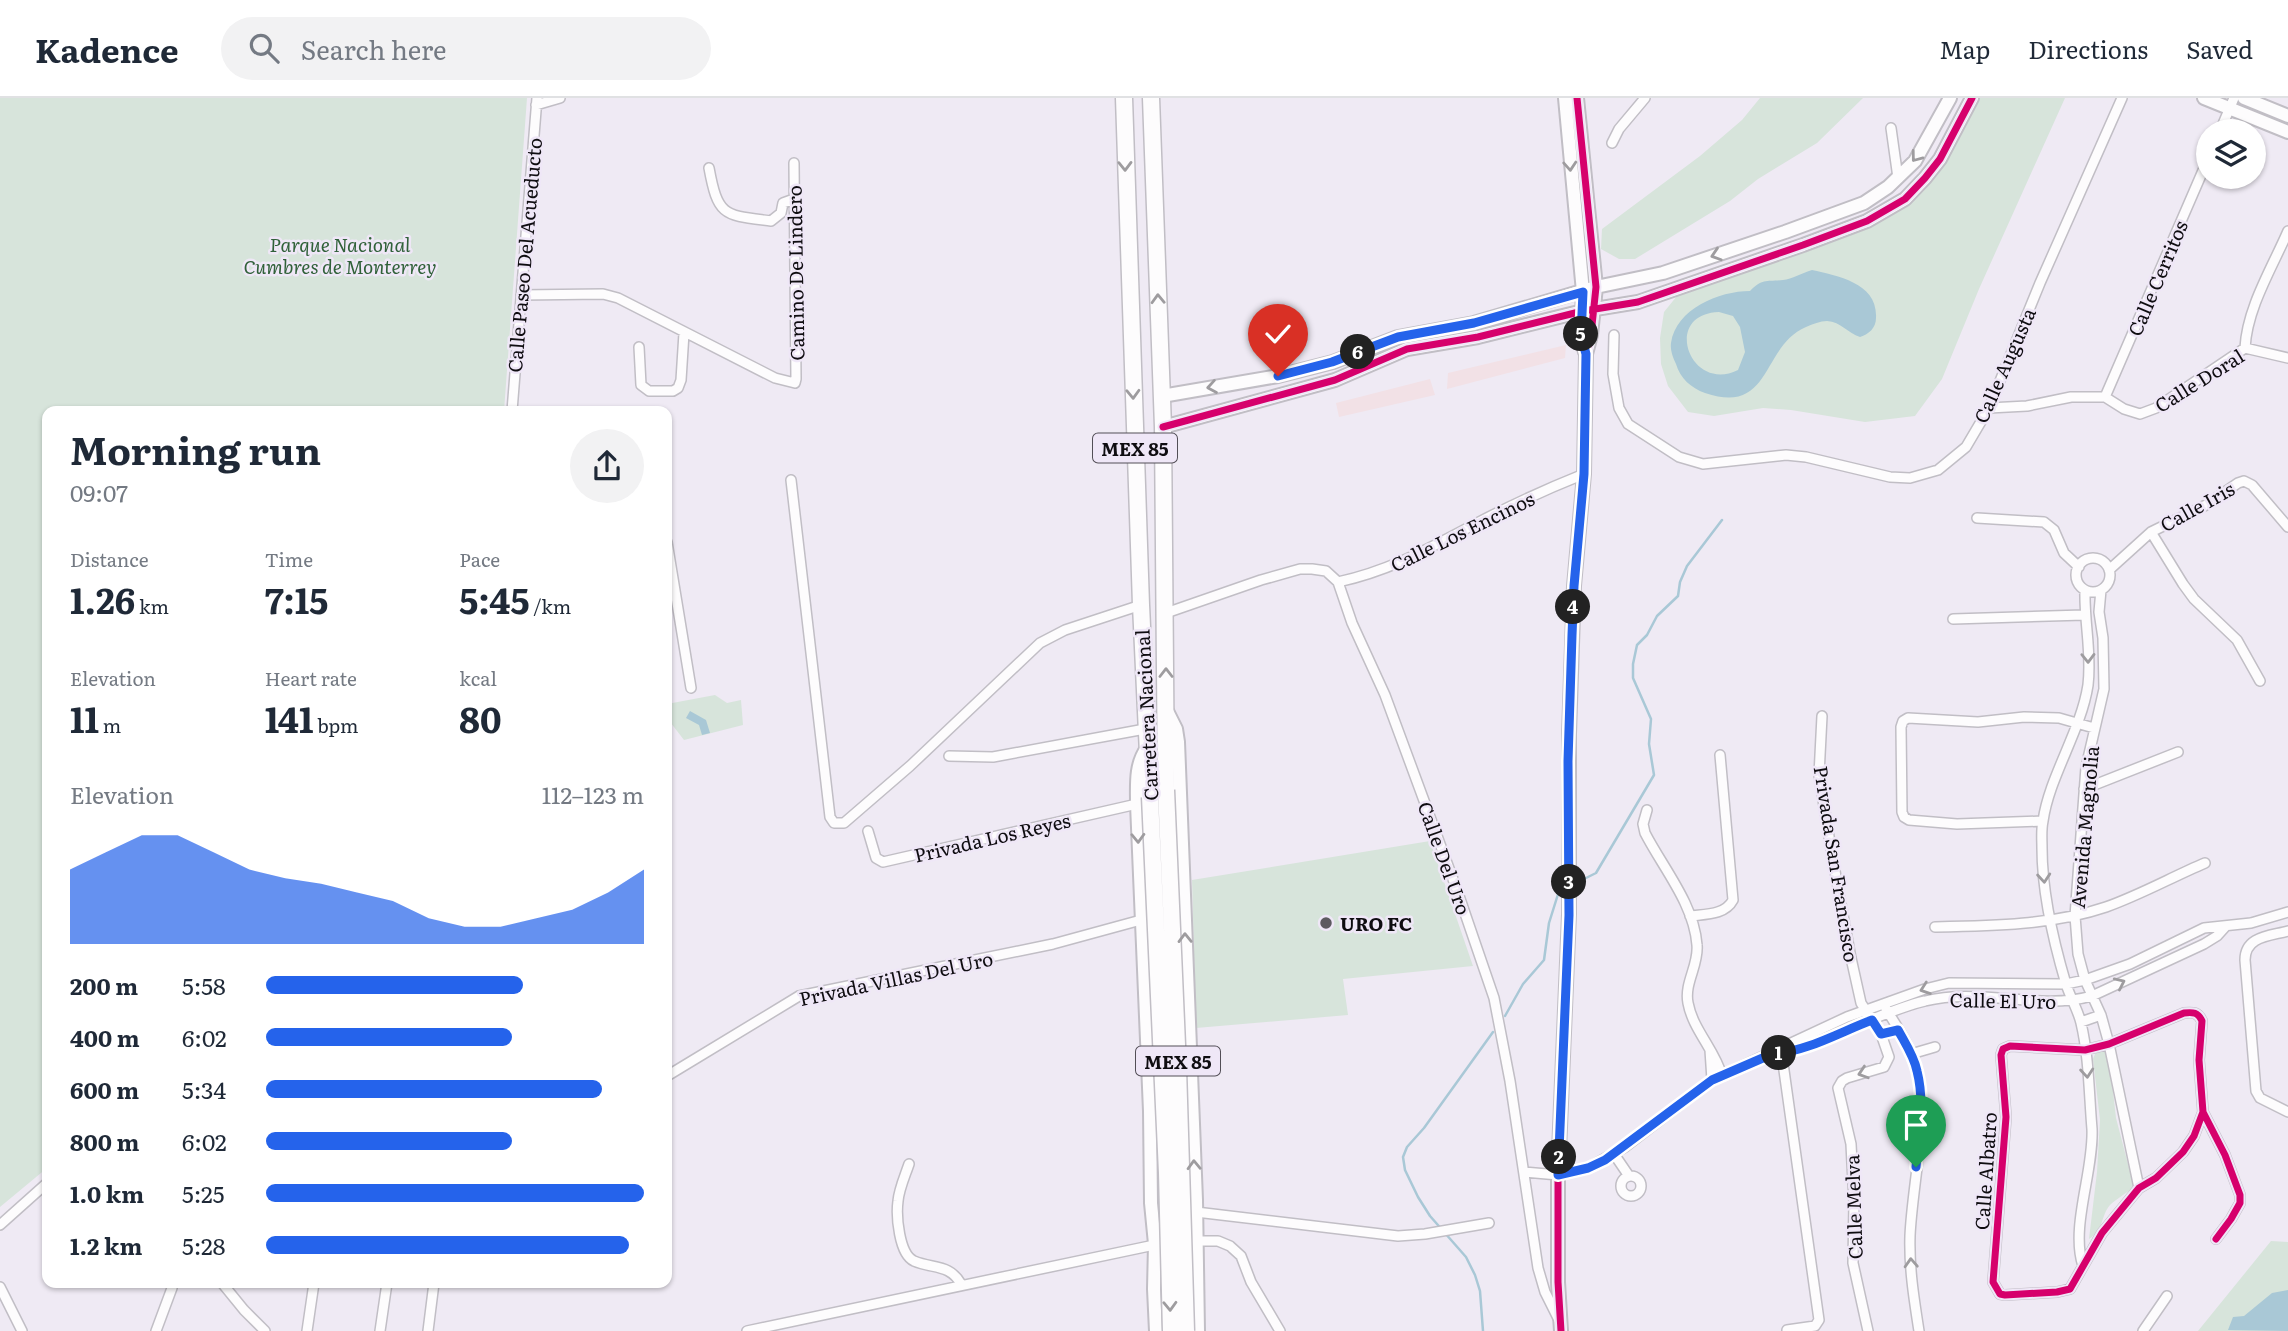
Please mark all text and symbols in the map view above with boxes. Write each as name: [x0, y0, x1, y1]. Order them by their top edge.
search box: [221, 17, 711, 80]
text: Kadence: [35, 24, 179, 73]
icon: search: [245, 29, 283, 67]
text: Search here: [301, 29, 447, 68]
text: Map: [1939, 31, 1990, 66]
text: Directions: [2028, 31, 2148, 66]
text: Saved: [2186, 31, 2253, 66]
map controls: [2196, 119, 2266, 189]
button: layers: [2196, 119, 2266, 189]
street label: Calle Paseo Del Acueducto: [500, 136, 548, 374]
one-way arrow: [1912, 150, 1925, 162]
one-way arrow: [1117, 161, 1133, 172]
one-way arrow: [1562, 161, 1577, 172]
street label: Camino De Lindero: [779, 185, 811, 361]
street label: Calle Cerritos: [2120, 215, 2194, 340]
park label: Parque Nacional Cumbres de Monterrey: [244, 230, 436, 280]
one-way arrow: [1710, 247, 1722, 262]
one-way arrow: [1150, 293, 1165, 304]
street label: Calle Augusta: [1966, 302, 2042, 427]
pin: [1248, 304, 1308, 376]
icon: check: [1259, 315, 1297, 353]
pin: 5: [1564, 316, 1598, 352]
text: 5: [1575, 319, 1586, 347]
pin: 6: [1340, 334, 1376, 370]
text: 6: [1352, 337, 1363, 365]
street label: Calle Doral: [2149, 341, 2249, 419]
one-way arrow: [1206, 379, 1218, 394]
one-way arrow: [1125, 388, 1140, 399]
text: Morning run: [70, 420, 321, 477]
button: share: [570, 429, 644, 503]
road number: MEX 85: [1093, 434, 1177, 462]
street label: Calle Iris: [2155, 474, 2240, 538]
text: 09:07: [70, 475, 128, 509]
street label: Calle Los Encinos: [1385, 484, 1539, 578]
text: Distance: [70, 545, 149, 573]
text: Time: [265, 545, 313, 573]
text: Pace: [459, 545, 500, 573]
text: 1.26: [70, 573, 135, 625]
text: 7:15: [265, 573, 328, 625]
text: 5:45: [459, 573, 529, 625]
pin: 4: [1556, 589, 1590, 624]
text: km: [135, 592, 169, 620]
text: /km: [529, 592, 571, 620]
text: 4: [1567, 592, 1578, 620]
street label: Carretera Nacional: [1128, 629, 1164, 801]
one-way arrow: [2081, 653, 2096, 664]
text: Elevation: [70, 664, 156, 692]
text: Heart rate: [265, 664, 357, 692]
text: kcal: [459, 664, 497, 692]
one-way arrow: [1158, 667, 1174, 678]
text: 11: [70, 692, 99, 744]
text: 141: [265, 692, 313, 744]
text: 80: [459, 692, 502, 744]
text: m: [99, 711, 121, 739]
text: bpm: [313, 711, 359, 739]
street label: Avenida Magnolia: [2063, 744, 2105, 909]
street label: Privada San Francisco: [1808, 764, 1866, 964]
text: Elevation: [70, 777, 174, 811]
text: 112–123 m: [542, 777, 644, 811]
street label: Calle Del Uro: [1412, 797, 1478, 919]
street label: Privada Los Reyes: [911, 805, 1073, 869]
one-way arrow: [1131, 833, 1146, 844]
pin: 3: [1552, 864, 1586, 900]
text: 3: [1563, 867, 1574, 895]
one-way arrow: [2036, 873, 2051, 884]
place label: URO FC: [1340, 909, 1412, 937]
marker: URO FC: [1318, 915, 1334, 931]
one-way arrow: [1178, 932, 1193, 943]
street label: Privada Villas Del Uro: [797, 944, 995, 1012]
text: 200 m: [70, 968, 138, 1002]
text: 5:58: [182, 968, 226, 1002]
one-way arrow: [2113, 977, 2125, 991]
one-way arrow: [1919, 981, 1931, 995]
street label: Calle El Uro: [1949, 985, 2057, 1015]
text: 400 m: [70, 1020, 140, 1054]
text: 6:02: [182, 1020, 227, 1054]
pin: 1: [1762, 1035, 1796, 1070]
text: 1: [1775, 1038, 1782, 1066]
road number: MEX 85: [1136, 1046, 1220, 1076]
one-way arrow: [1858, 1065, 1870, 1079]
one-way arrow: [2079, 1068, 2094, 1079]
text: 600 m: [70, 1072, 139, 1106]
text: 5:34: [182, 1072, 226, 1106]
pin: [1886, 1095, 1946, 1167]
icon: arrive: [1897, 1106, 1935, 1144]
street label: Calle Albatro: [1967, 1111, 2003, 1231]
text: 800 m: [70, 1124, 139, 1158]
text: 6:02: [182, 1124, 227, 1158]
pin: 2: [1542, 1140, 1576, 1174]
text: 2: [1553, 1142, 1564, 1170]
street label: Calle Melva: [1837, 1153, 1869, 1260]
one-way arrow: [1187, 1159, 1202, 1170]
text: 1.0 km: [70, 1176, 144, 1210]
text: 5:25: [182, 1176, 224, 1210]
text: 1.2 km: [70, 1228, 142, 1262]
text: 5:28: [182, 1228, 225, 1262]
one-way arrow: [1904, 1258, 1919, 1269]
one-way arrow: [1163, 1301, 1178, 1312]

